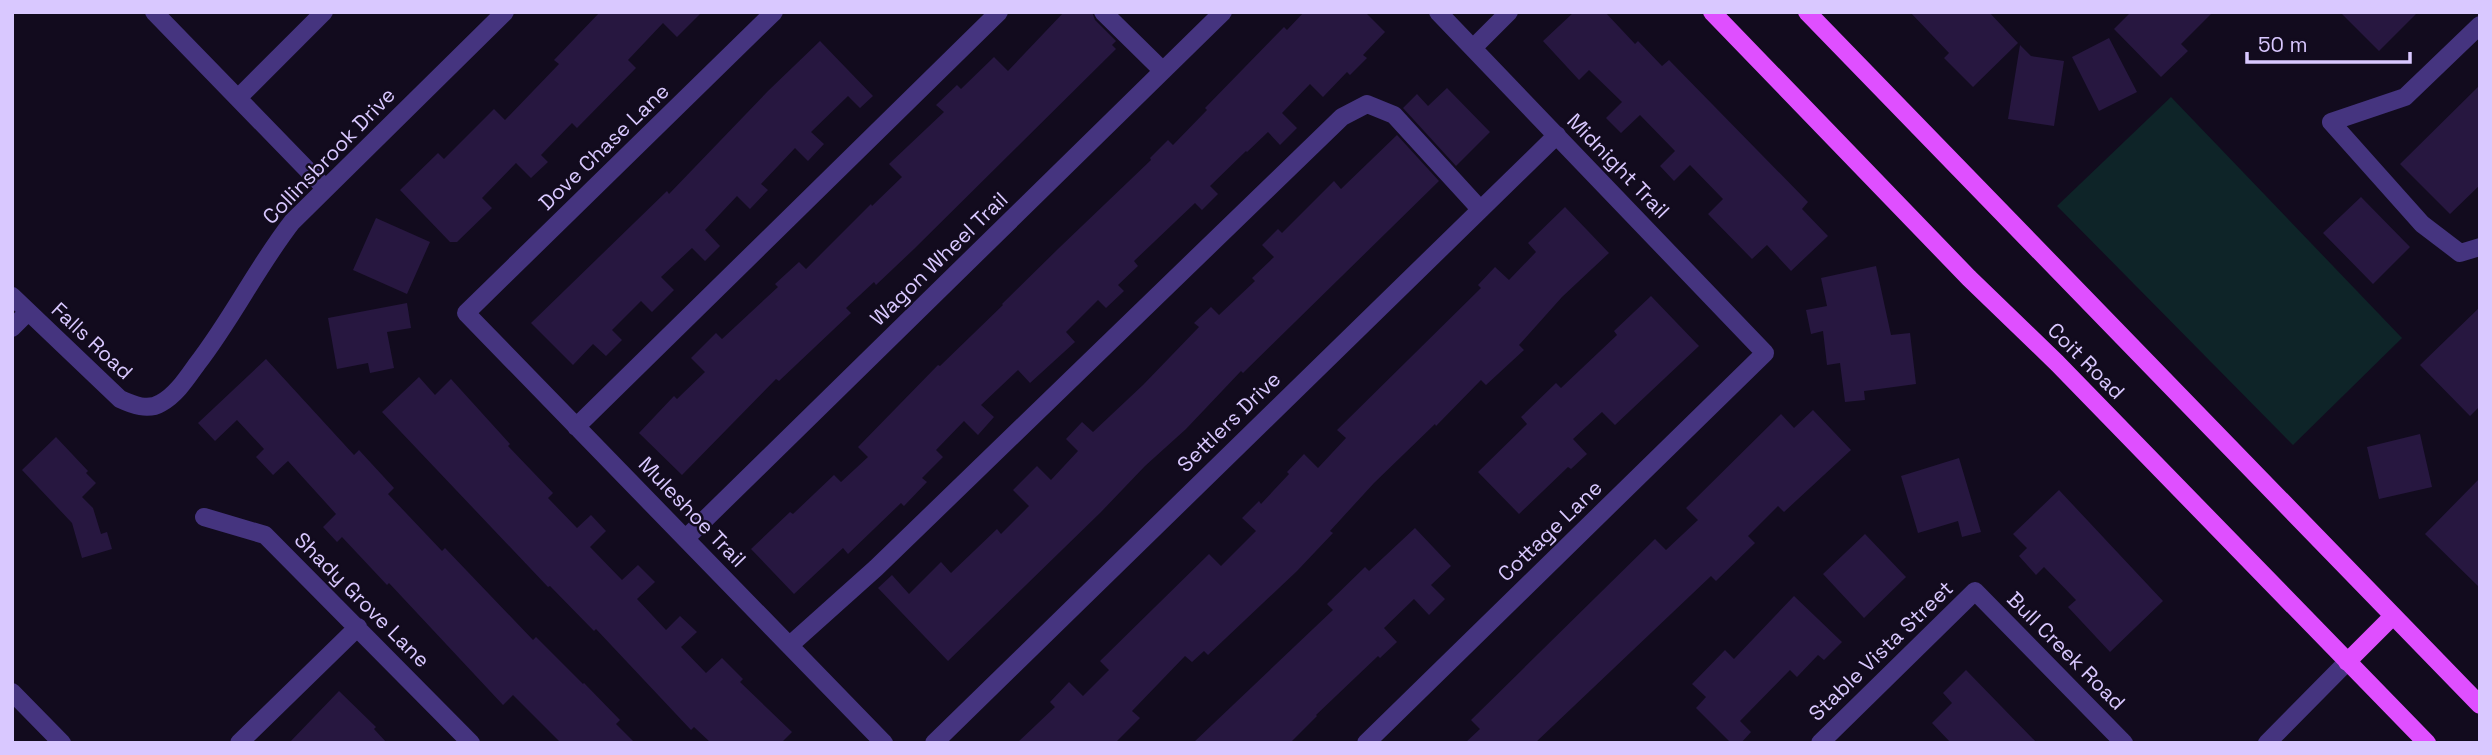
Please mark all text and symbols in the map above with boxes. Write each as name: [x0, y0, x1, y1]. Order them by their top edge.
scale bar: [2247, 21, 2410, 65]
text: 50 m: [2258, 31, 2308, 58]
street label: Dove Chase Lane: [533, 77, 675, 216]
street label: Collinsbrook Drive: [256, 82, 401, 230]
street label: Midnight Trail: [1561, 107, 1675, 224]
street label: Wagon Wheel Trail: [864, 186, 1013, 331]
street label: Falls Road: [46, 296, 139, 385]
street label: Coit Road: [2042, 316, 2131, 405]
street label: Settlers Drive: [1171, 365, 1286, 478]
street label: Muleshoe Trail: [633, 451, 752, 573]
street label: Cottage Lane: [1492, 474, 1608, 587]
street label: Shady Grove Lane: [289, 526, 436, 673]
street label: Stable Vista Street: [1803, 575, 1959, 727]
street label: Bull Creek Road: [2001, 586, 2131, 716]

